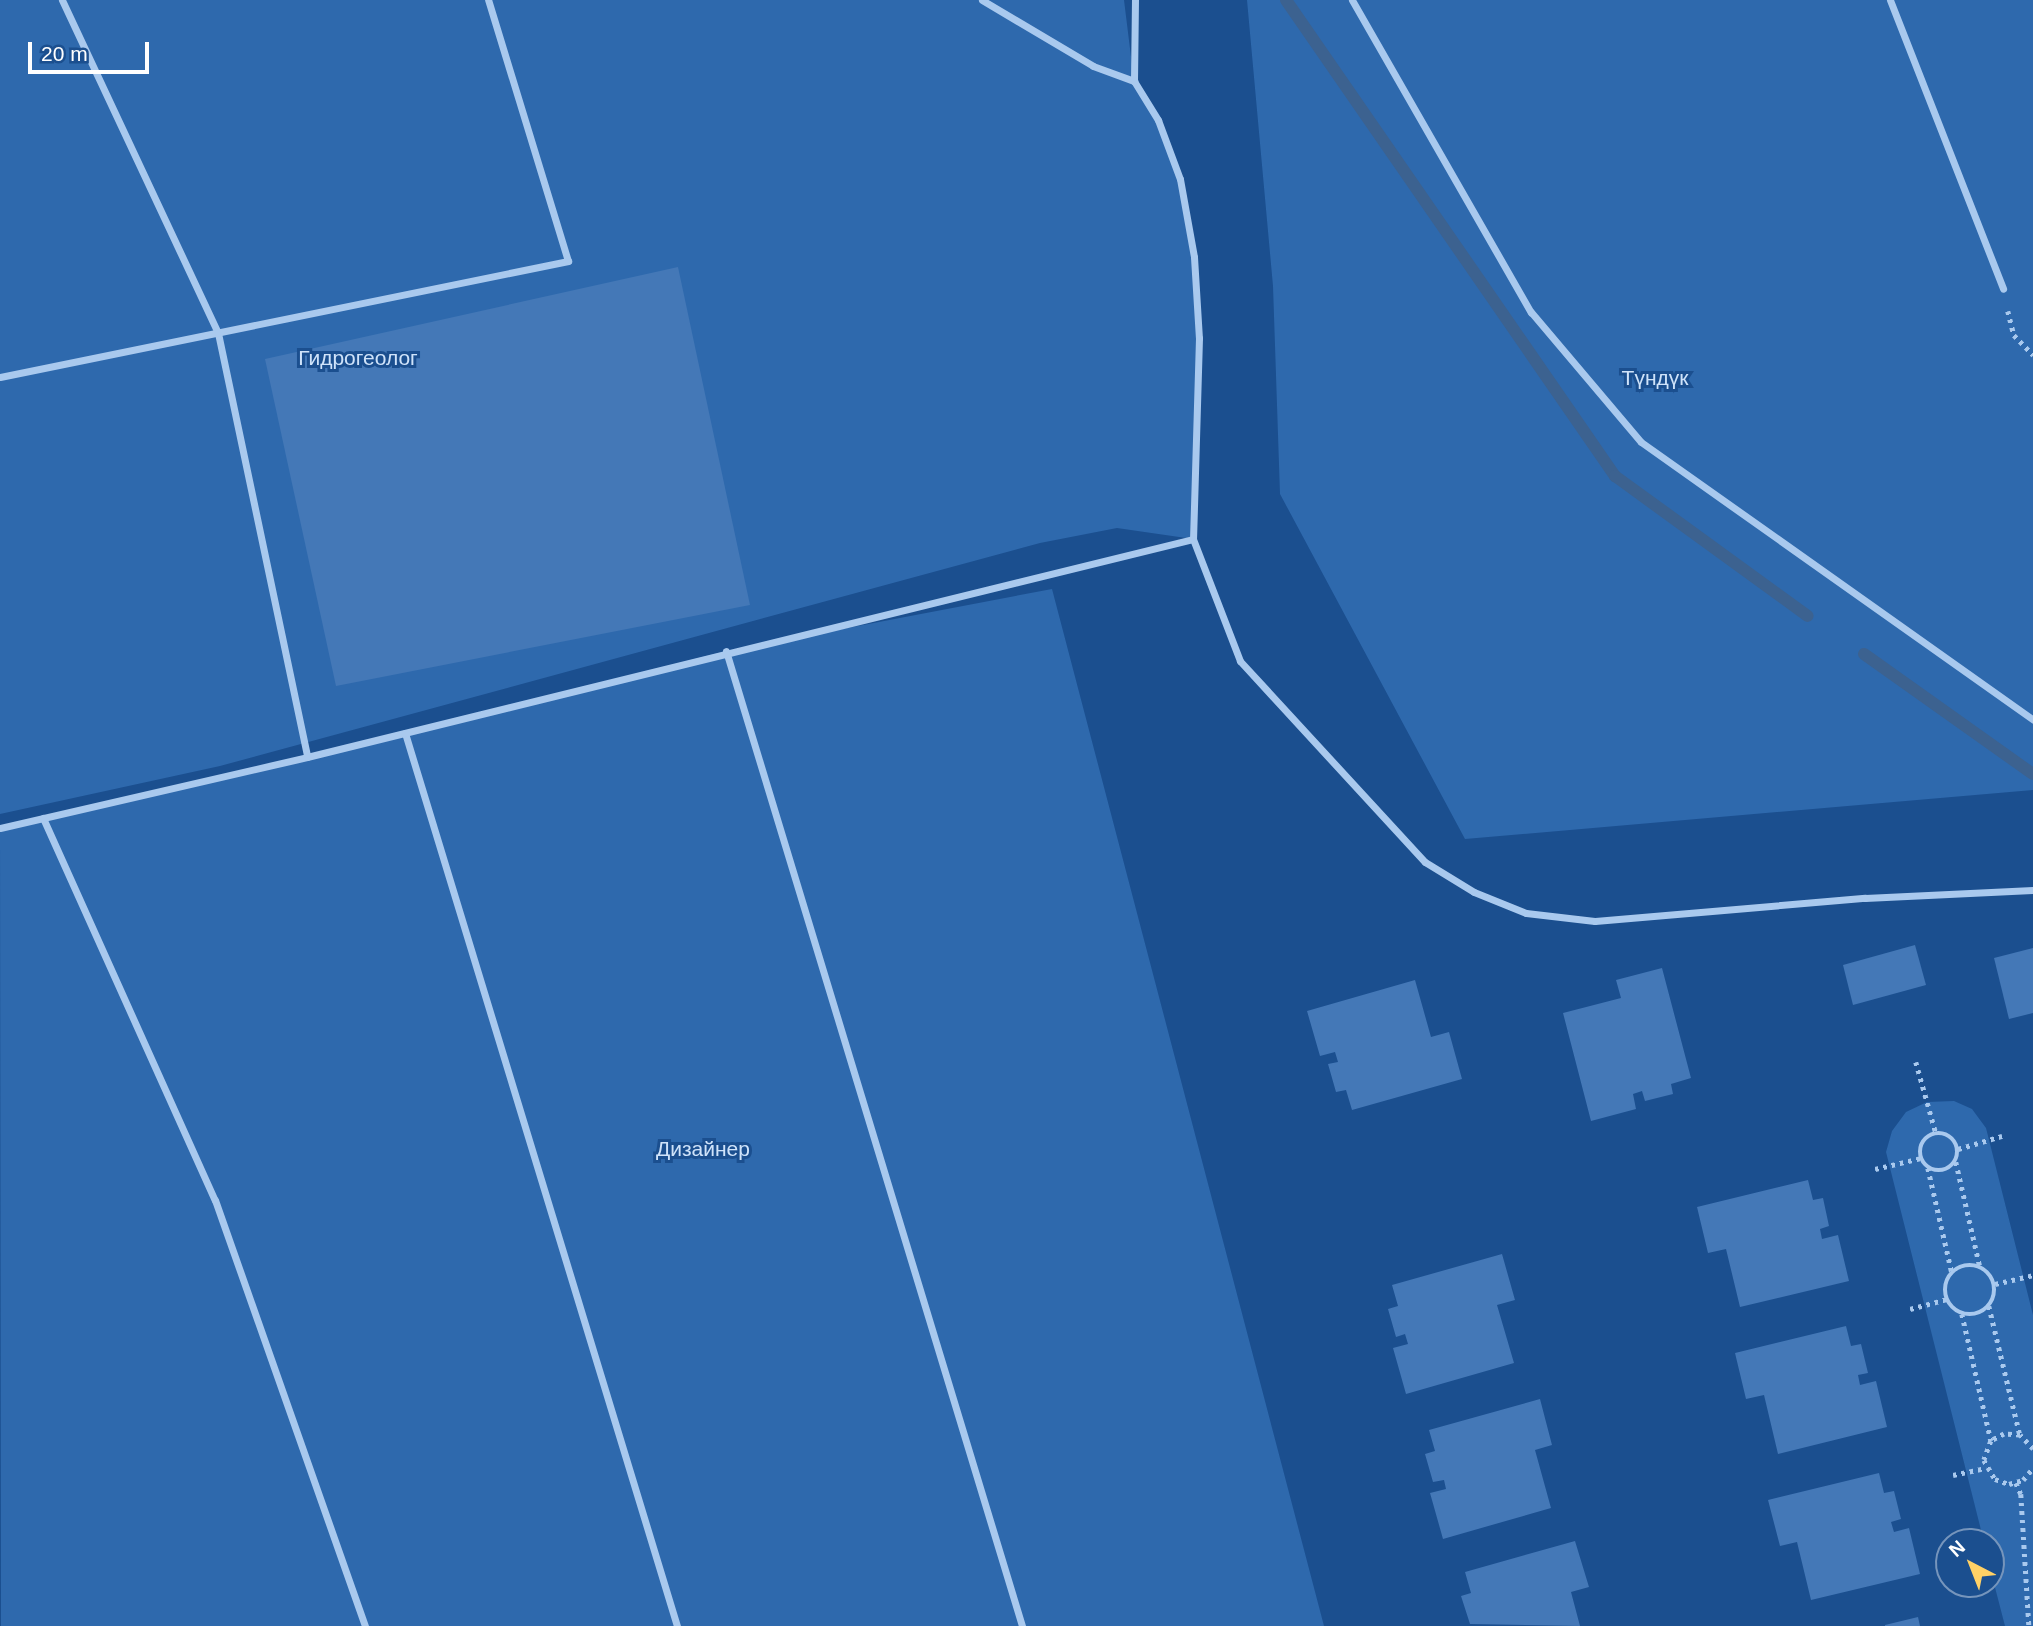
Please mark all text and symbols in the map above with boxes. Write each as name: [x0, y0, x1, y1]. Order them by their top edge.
scale bar: [32, 28, 152, 72]
text: 20 m: [41, 42, 88, 65]
park label: Гидрогеолог: [298, 345, 418, 371]
park label: Түндүк: [1622, 365, 1688, 391]
park label: Дизайнер: [656, 1136, 750, 1162]
north arrow: [1935, 1528, 2005, 1598]
text: N: [1945, 1536, 1969, 1561]

